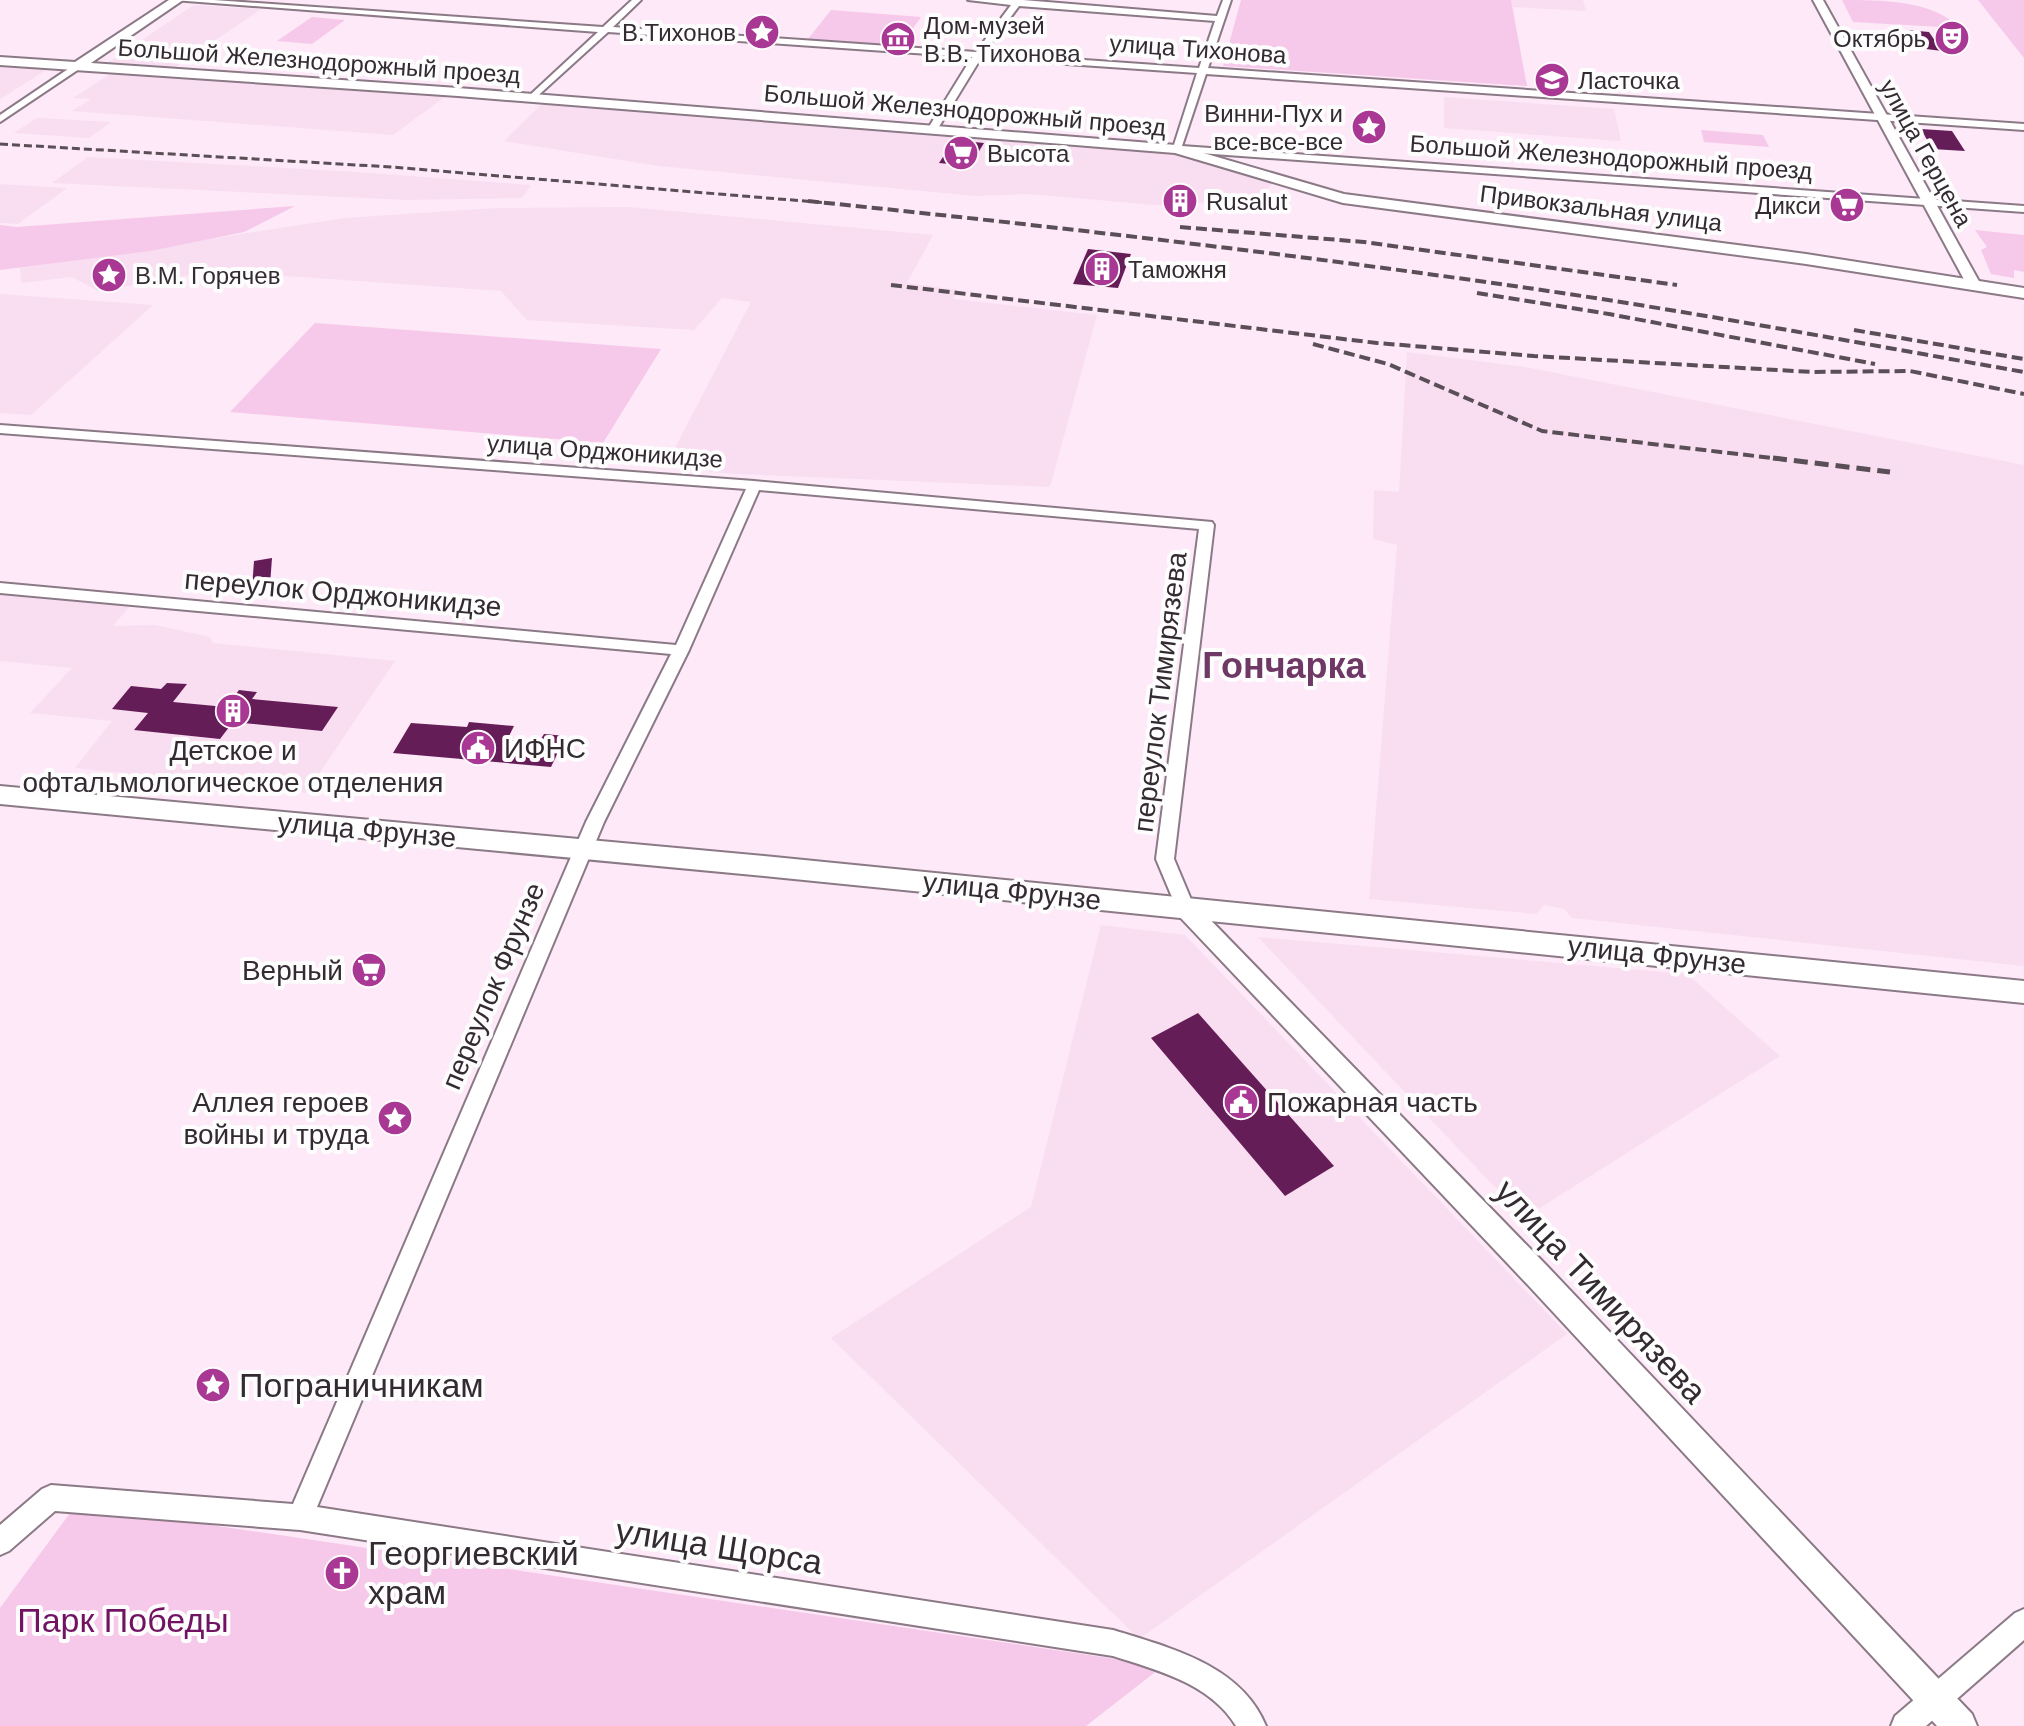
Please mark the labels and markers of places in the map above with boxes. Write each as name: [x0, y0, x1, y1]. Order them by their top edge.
place label: Дом-музей В.В. Тихонова: [924, 12, 1081, 67]
place icon: В.Тихонов: [743, 13, 781, 51]
place label: В.Тихонов: [622, 19, 736, 46]
theatre icon: Октябрь: [1933, 19, 1971, 57]
museum icon: Дом-музей В.В. Тихонова: [879, 20, 917, 58]
place label: Октябрь: [1833, 25, 1926, 52]
school or university icon: Ласточка: [1533, 61, 1571, 99]
place label: Ласточка: [1578, 67, 1680, 94]
place label: Винни-Пух и все-все-все: [1204, 100, 1343, 155]
place icon: Винни-Пух и все-все-все: [1350, 108, 1388, 146]
supermarket icon: Высота: [942, 134, 980, 172]
place label: Высота: [987, 140, 1070, 167]
building icon: Rusalut: [1161, 182, 1199, 220]
supermarket icon: Дикси: [1828, 186, 1866, 224]
place label: Rusalut: [1206, 188, 1288, 215]
place label: Дикси: [1755, 192, 1821, 219]
building icon: Таможня: [1083, 250, 1121, 288]
place icon: В.М. Горячев: [90, 256, 128, 294]
place label: Таможня: [1128, 256, 1227, 283]
place label: В.М. Горячев: [135, 262, 280, 289]
building icon: Детское и офтальмологическое отделения: [214, 692, 252, 730]
public building icon: ИФНС: [459, 729, 497, 767]
place label: ИФНС: [504, 733, 586, 764]
place label: Детское и офтальмологическое отделения: [23, 735, 443, 798]
supermarket icon: Верный: [350, 951, 388, 989]
place label: Верный: [242, 955, 343, 986]
public building icon: Пожарная часть: [1222, 1083, 1260, 1121]
place label: Аллея героев войны и труда: [183, 1087, 369, 1150]
place label: Пожарная часть: [1267, 1087, 1478, 1118]
place icon: Аллея героев войны и труда: [376, 1099, 414, 1137]
place icon: Пограничникам: [194, 1366, 232, 1404]
place label: Пограничникам: [239, 1366, 484, 1404]
place label: Георгиевский храм: [368, 1534, 579, 1611]
church icon: Георгиевский храм: [323, 1554, 361, 1592]

